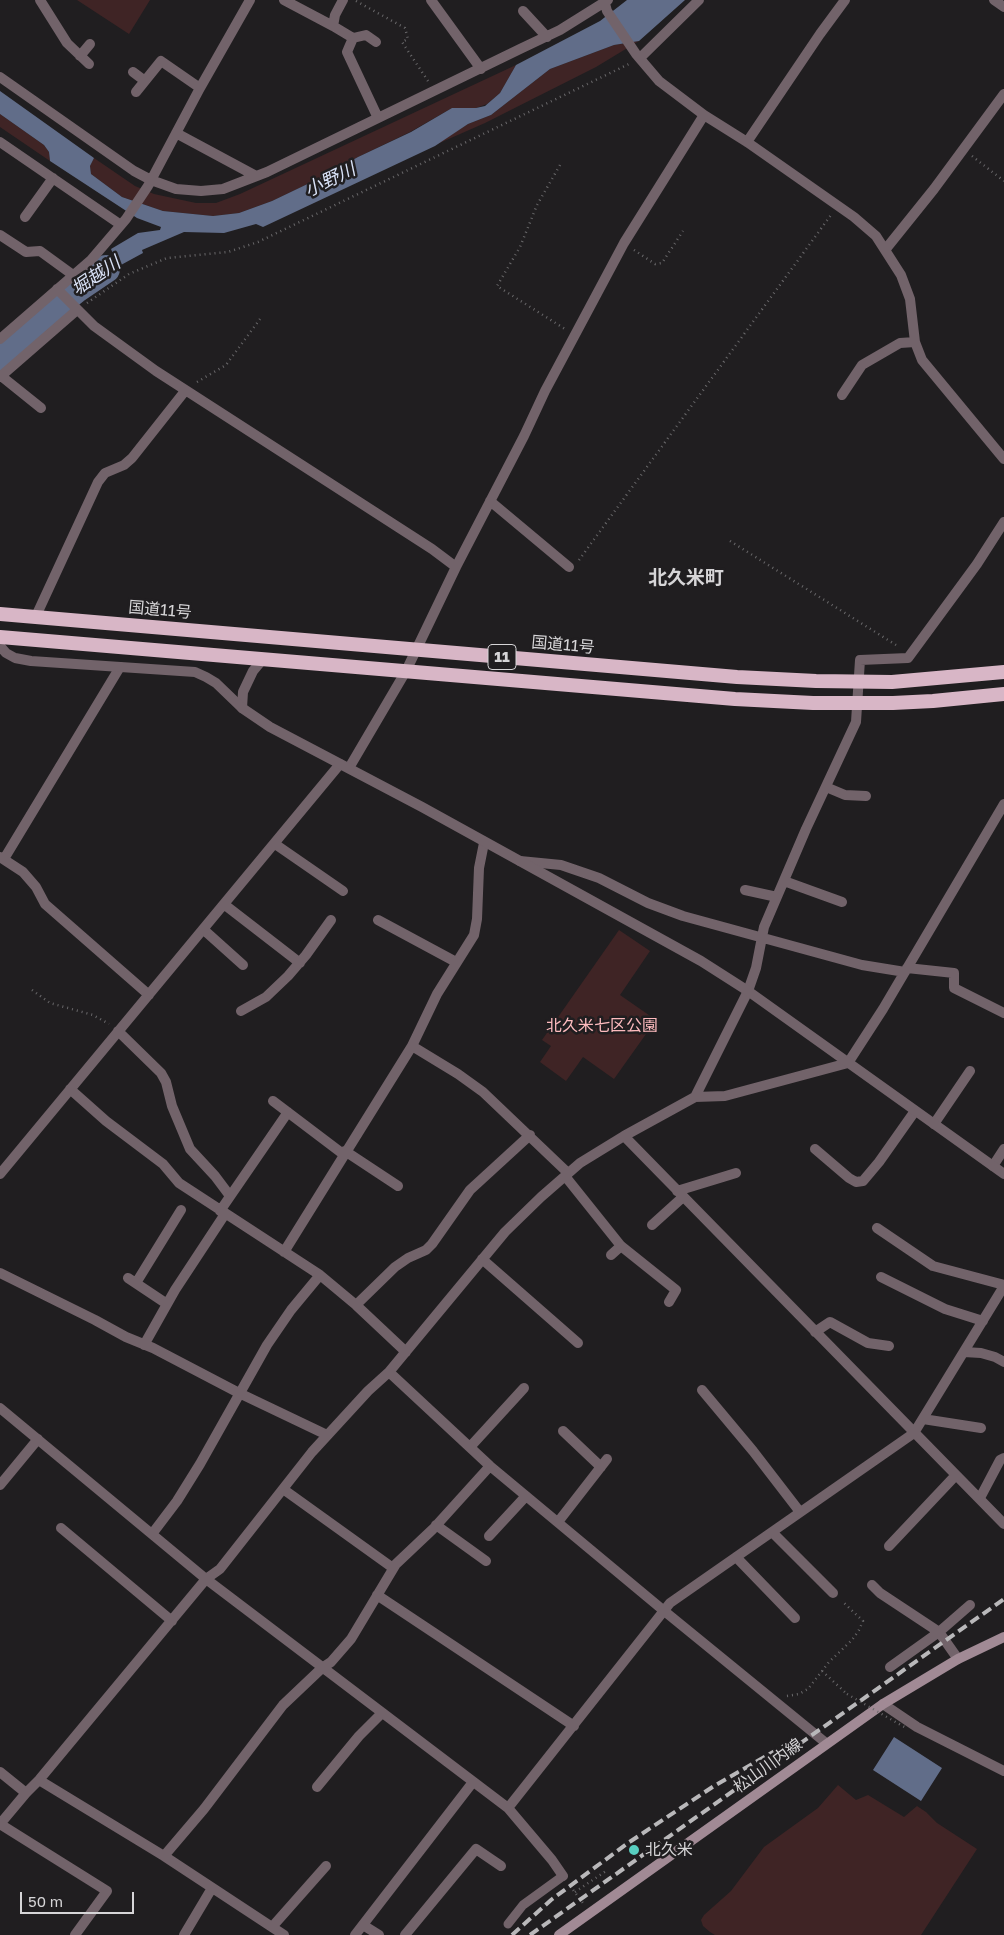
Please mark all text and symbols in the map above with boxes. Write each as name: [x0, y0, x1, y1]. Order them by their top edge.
water label: 小野川: [301, 158, 359, 202]
water label: 堀越川: [68, 252, 124, 300]
district label: 北久米町: [648, 567, 724, 589]
street label: 国道11号: [128, 598, 192, 622]
street label: 国道11号: [531, 633, 595, 657]
road number: 11: [488, 644, 516, 670]
park label: 北久米七区公園: [546, 1016, 658, 1036]
street label: 松山川内線: [730, 1735, 806, 1797]
place label: 北久米: [645, 1840, 693, 1860]
marker: 北久米: [627, 1843, 641, 1857]
scale bar: [22, 1882, 136, 1914]
text: 50 m: [28, 1892, 63, 1910]

